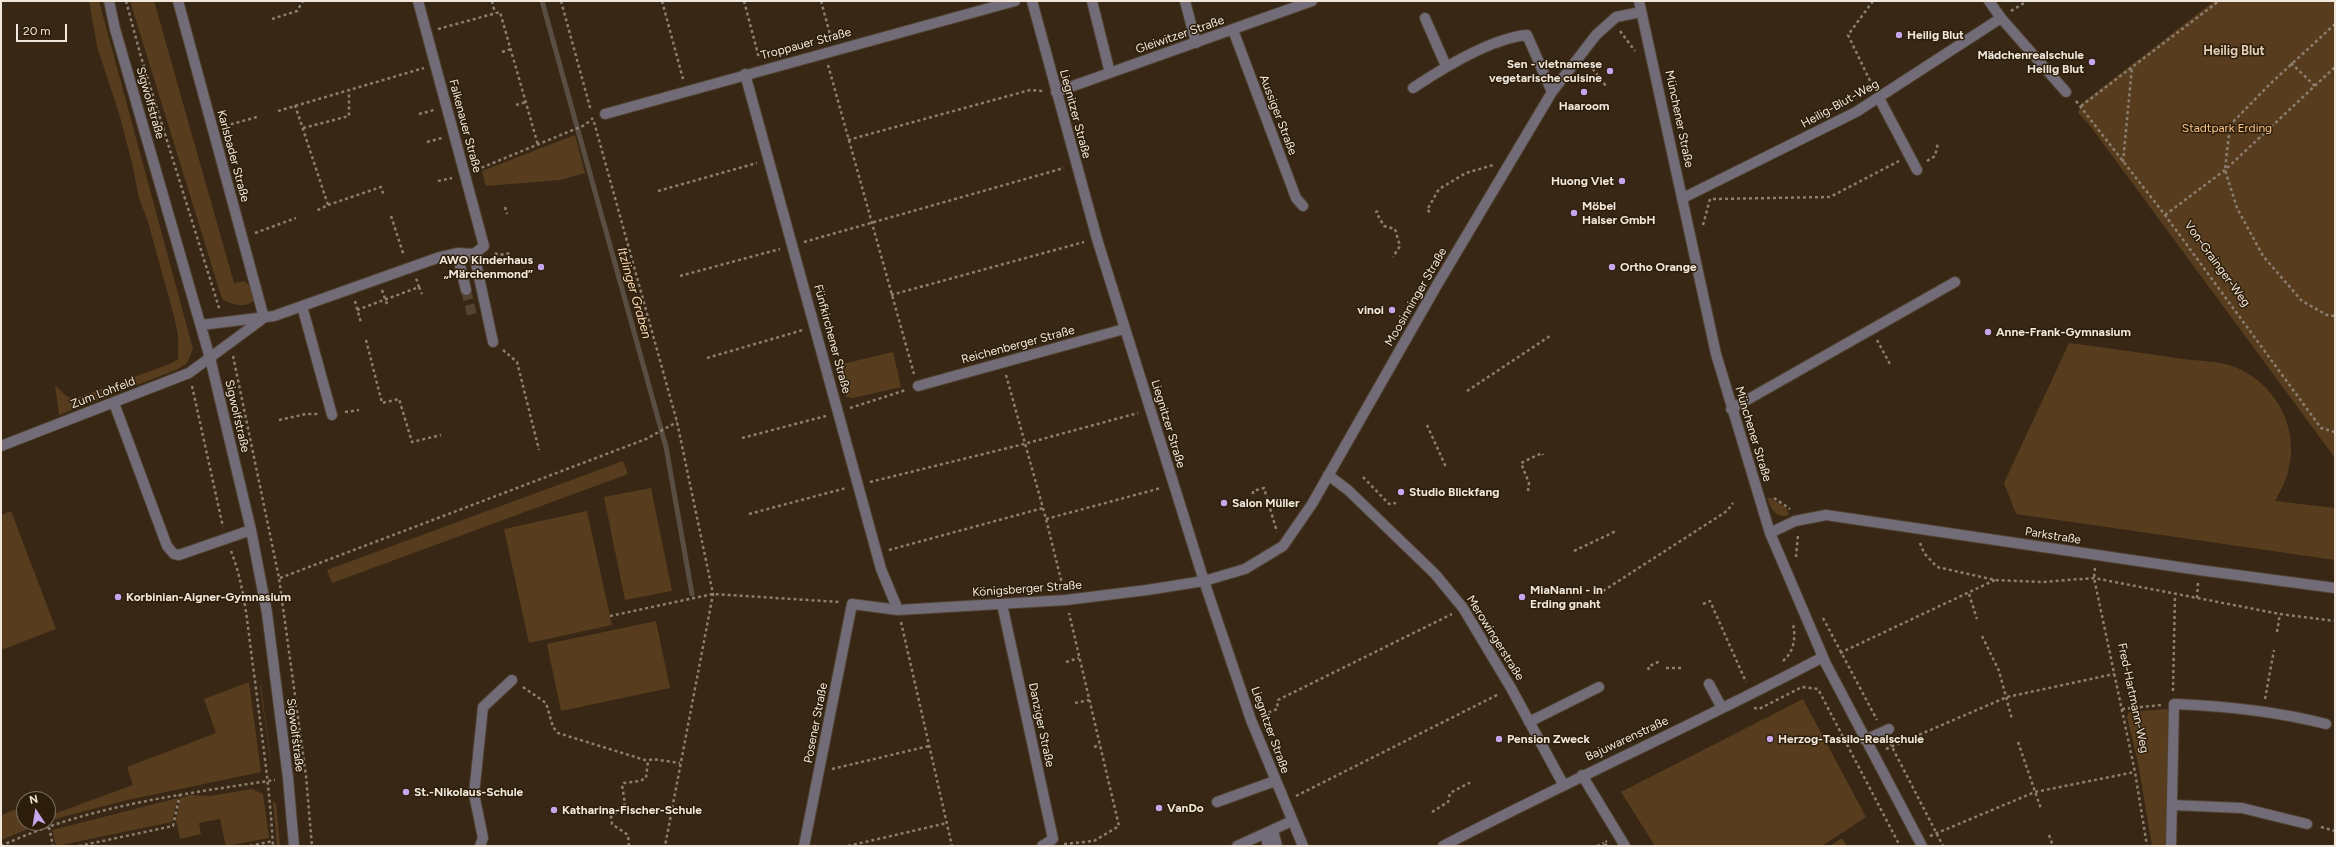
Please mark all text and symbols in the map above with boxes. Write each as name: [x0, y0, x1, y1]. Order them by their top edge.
street label: Gleiwitzer Straße: [1134, 13, 1226, 57]
scale bar: [18, 16, 69, 42]
text: 20 m: [23, 24, 51, 38]
street label: Troppauer Straße: [759, 25, 853, 63]
place label: Heilig Blut: [1907, 28, 1964, 42]
marker: Heilig Blut: [1894, 30, 1904, 40]
district label: Heilig Blut: [2203, 43, 2265, 59]
place label: Mädchenrealschule Heilig Blut: [1977, 48, 2084, 76]
place label: Sen - vietnamese vegetarische cuisine: [1489, 57, 1602, 85]
marker: Mädchenrealschule Heilig Blut: [2087, 57, 2097, 67]
street label: Sigwolfstraße: [133, 65, 167, 141]
marker: Sen - vietnamese vegetarische cuisine: [1605, 66, 1615, 76]
street label: Liegnitzer Straße: [1056, 68, 1094, 160]
street label: Münchener Straße: [1662, 69, 1696, 169]
street label: Aussiger Straße: [1256, 73, 1300, 157]
street label: Heilig-Blut-Weg: [1799, 77, 1881, 131]
street label: Falkenauer Straße: [446, 78, 484, 174]
marker: Haaroom: [1579, 87, 1589, 97]
place label: Haaroom: [1559, 99, 1609, 113]
street label: Karlsbader Straße: [214, 108, 252, 204]
park label: Stadtpark Erding: [2182, 121, 2272, 135]
place label: Huong Viet: [1551, 174, 1614, 188]
marker: Huong Viet: [1617, 176, 1627, 186]
place label: Möbel Halser GmbH: [1582, 199, 1656, 227]
marker: Möbel Halser GmbH: [1569, 208, 1579, 218]
street label: Von-Grainger-Weg: [2181, 218, 2253, 310]
water label: Itzlinger Graben: [613, 245, 655, 341]
street label: Moosinninger Straße: [1382, 245, 1450, 349]
place label: AWO Kinderhaus „Märchenmond”: [439, 253, 533, 281]
place label: Ortho Orange: [1620, 260, 1697, 274]
marker: AWO Kinderhaus „Märchenmond”: [536, 262, 546, 272]
marker: Ortho Orange: [1607, 262, 1617, 272]
street label: Fünfkirchener Straße: [811, 283, 853, 395]
place label: vinoi: [1357, 303, 1384, 317]
marker: vinoi: [1387, 305, 1397, 315]
street label: Reichenberger Straße: [960, 323, 1076, 367]
place label: Anne-Frank-Gymnasium: [1996, 325, 2131, 339]
marker: Anne-Frank-Gymnasium: [1983, 327, 1993, 337]
street label: Zum Lohfeld: [69, 374, 137, 412]
street label: Sigwolfstraße: [222, 378, 252, 454]
street label: Liegnitzer Straße: [1148, 378, 1188, 470]
street label: Münchener Straße: [1732, 385, 1774, 483]
place label: Studio Blickfang: [1409, 485, 1499, 499]
marker: Studio Blickfang: [1396, 487, 1406, 497]
place label: Salon Müller: [1232, 496, 1299, 510]
marker: Salon Müller: [1219, 498, 1229, 508]
street label: Parkstraße: [2024, 524, 2082, 548]
street label: Königsberger Straße: [972, 578, 1082, 600]
place label: MiaNanni - in Erding gnaht: [1530, 583, 1603, 611]
place label: Korbinian-Aigner-Gymnasium: [126, 590, 291, 604]
marker: Korbinian-Aigner-Gymnasium: [113, 592, 123, 602]
marker: MiaNanni - in Erding gnaht: [1517, 592, 1527, 602]
street label: Merowingerstraße: [1463, 593, 1527, 683]
street label: Fred-Hartmann-Weg: [2114, 642, 2152, 754]
street label: Posener Straße: [801, 682, 831, 764]
street label: Danziger Straße: [1025, 682, 1057, 768]
street label: Liegnitzer Straße: [1248, 685, 1292, 775]
street label: Sigwolfstraße: [283, 697, 307, 773]
street label: Bajuwarenstraße: [1583, 714, 1671, 764]
place label: Pension Zweck: [1507, 732, 1590, 746]
place label: Herzog-Tassilo-Realschule: [1778, 732, 1924, 746]
marker: Pension Zweck: [1494, 734, 1504, 744]
marker: Herzog-Tassilo-Realschule: [1765, 734, 1775, 744]
place label: St.-Nikolaus-Schule: [414, 785, 523, 799]
marker: St.-Nikolaus-Schule: [401, 787, 411, 797]
north arrow: [16, 791, 56, 831]
text: N: [28, 793, 39, 807]
place label: VanDo: [1167, 801, 1204, 815]
place label: Katharina-Fischer-Schule: [562, 803, 702, 817]
marker: VanDo: [1154, 803, 1164, 813]
marker: Katharina-Fischer-Schule: [549, 805, 559, 815]

